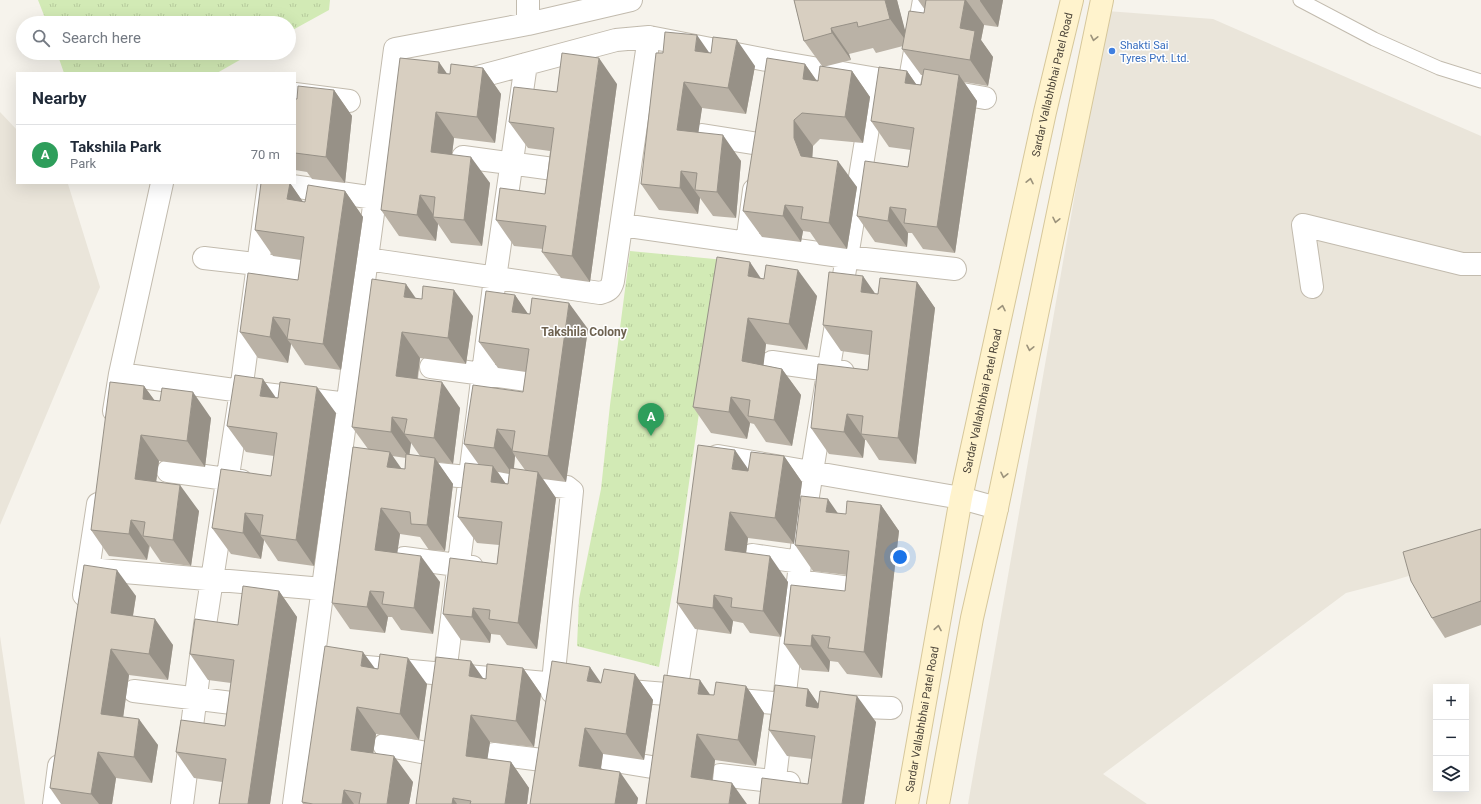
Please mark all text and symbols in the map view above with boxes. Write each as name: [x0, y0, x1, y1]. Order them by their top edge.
street label: Sardar Vallabhbhai Patel Road: [1029, 11, 1076, 158]
search box: [16, 16, 296, 60]
icon: search: [30, 27, 52, 49]
text: Search here: [62, 29, 141, 47]
one-way arrow: [1090, 35, 1098, 41]
place label: Shakti Sai Tyres Pvt. Ltd.: [1120, 39, 1190, 65]
marker: Shakti Sai Tyres Pvt. Ltd.: [1107, 46, 1117, 56]
text: Nearby: [32, 88, 87, 108]
text: Takshila Park: [70, 138, 161, 156]
text: A: [41, 147, 49, 162]
text: 70 m: [251, 147, 280, 162]
text: Park: [70, 156, 96, 171]
one-way arrow: [1026, 178, 1034, 184]
one-way arrow: [1053, 217, 1061, 224]
one-way arrow: [998, 305, 1006, 311]
district label: Takshila Colony: [541, 325, 628, 339]
street label: Sardar Vallabhbhai Patel Road: [961, 327, 1005, 475]
one-way arrow: [1027, 345, 1035, 351]
pin: A: [638, 403, 664, 436]
one-way arrow: [1000, 472, 1009, 478]
your location: [890, 547, 910, 567]
one-way arrow: [933, 625, 942, 631]
street label: Sardar Vallabhbhai Patel Road: [903, 645, 942, 793]
map controls: [1433, 684, 1469, 792]
button: +: [1433, 684, 1469, 720]
button: −: [1433, 720, 1469, 756]
button: layers: [1433, 756, 1469, 792]

